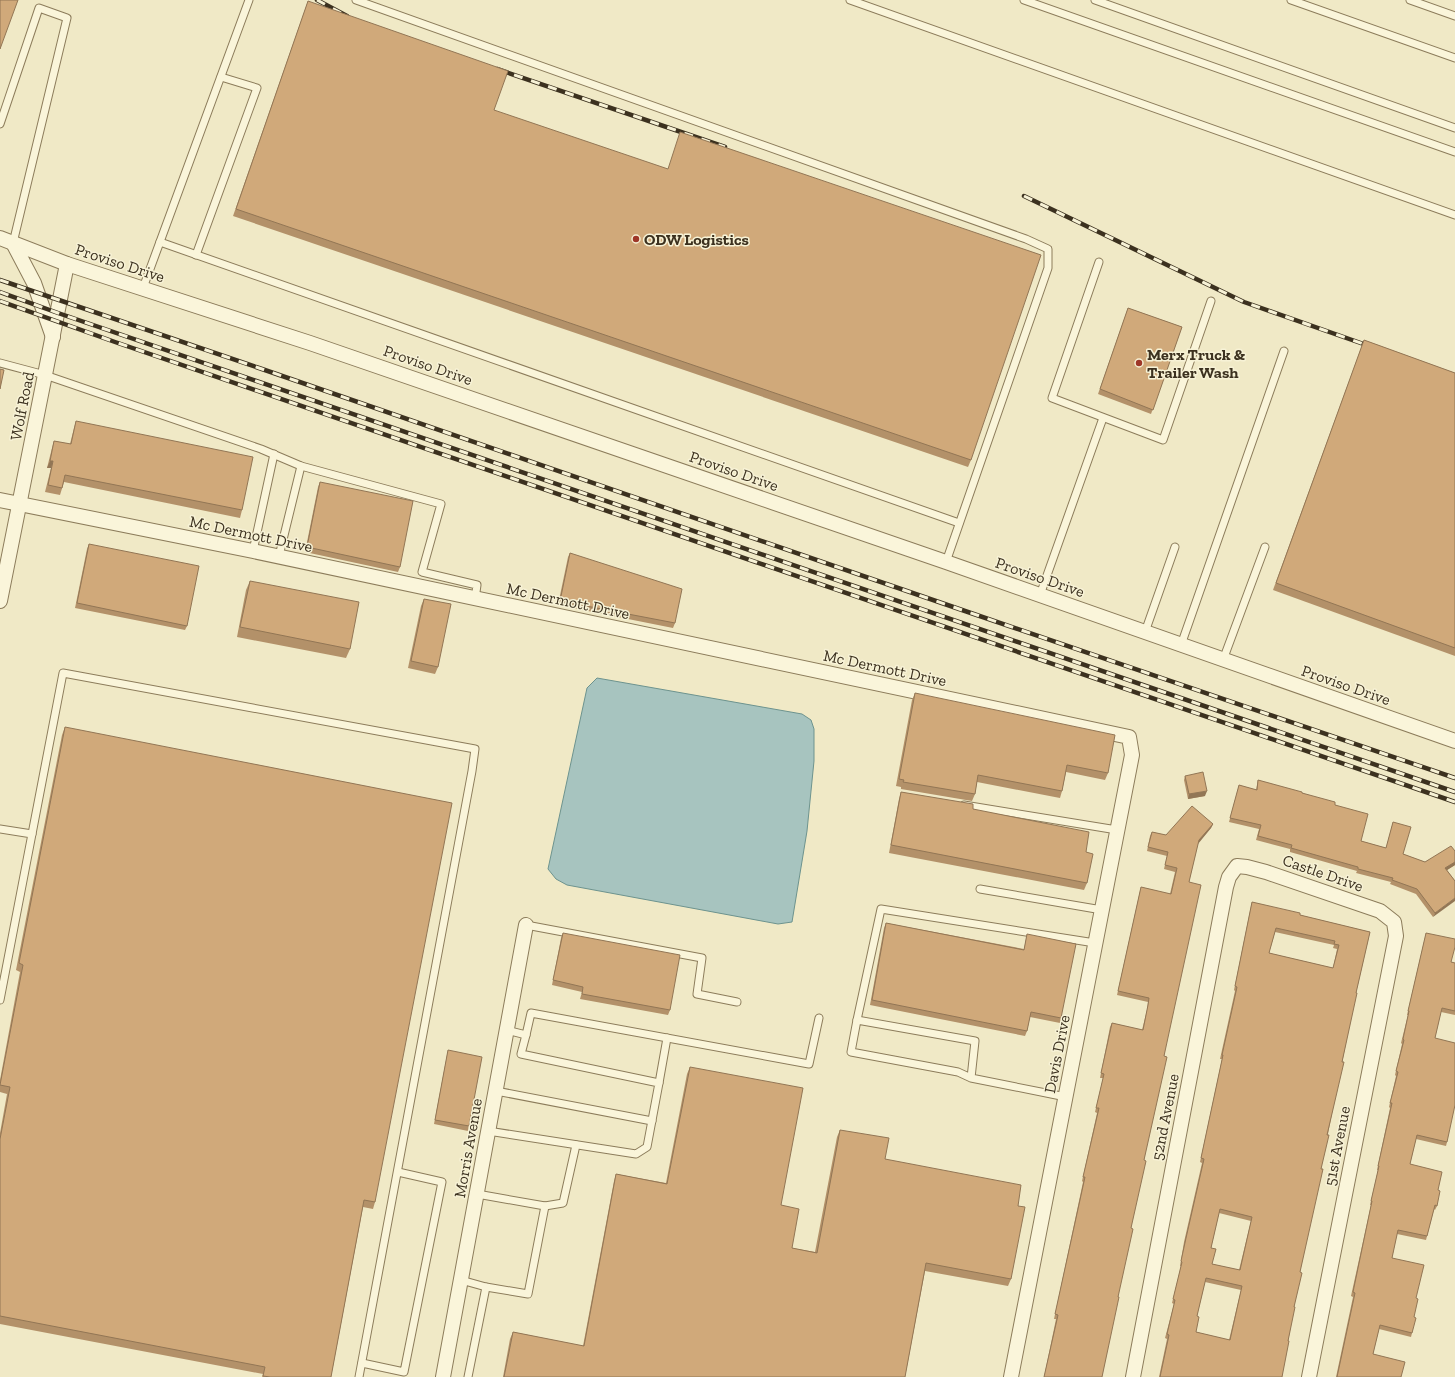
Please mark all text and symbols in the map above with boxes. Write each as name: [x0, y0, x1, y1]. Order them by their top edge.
place label: ODW Logistics: [644, 230, 749, 249]
marker: ODW Logistics: [631, 234, 641, 244]
street label: Proviso Drive: [73, 240, 167, 286]
street label: Proviso Drive: [381, 341, 475, 389]
place label: Merx Truck & Trailer Wash: [1147, 345, 1245, 382]
marker: Merx Truck & Trailer Wash: [1134, 358, 1144, 368]
street label: Wolf Road: [6, 370, 38, 442]
street label: Proviso Drive: [687, 447, 781, 495]
street label: Mc Dermott Drive: [188, 512, 314, 556]
street label: Proviso Drive: [993, 553, 1087, 601]
street label: Mc Dermott Drive: [505, 579, 631, 623]
street label: Mc Dermott Drive: [822, 646, 948, 690]
street label: Proviso Drive: [1299, 661, 1393, 709]
street label: Castle Drive: [1280, 850, 1366, 896]
street label: Davis Drive: [1040, 1013, 1074, 1095]
street label: 52nd Avenue: [1147, 1072, 1183, 1162]
street label: Morris Avenue: [450, 1097, 486, 1199]
street label: 51st Avenue: [1320, 1104, 1354, 1188]

